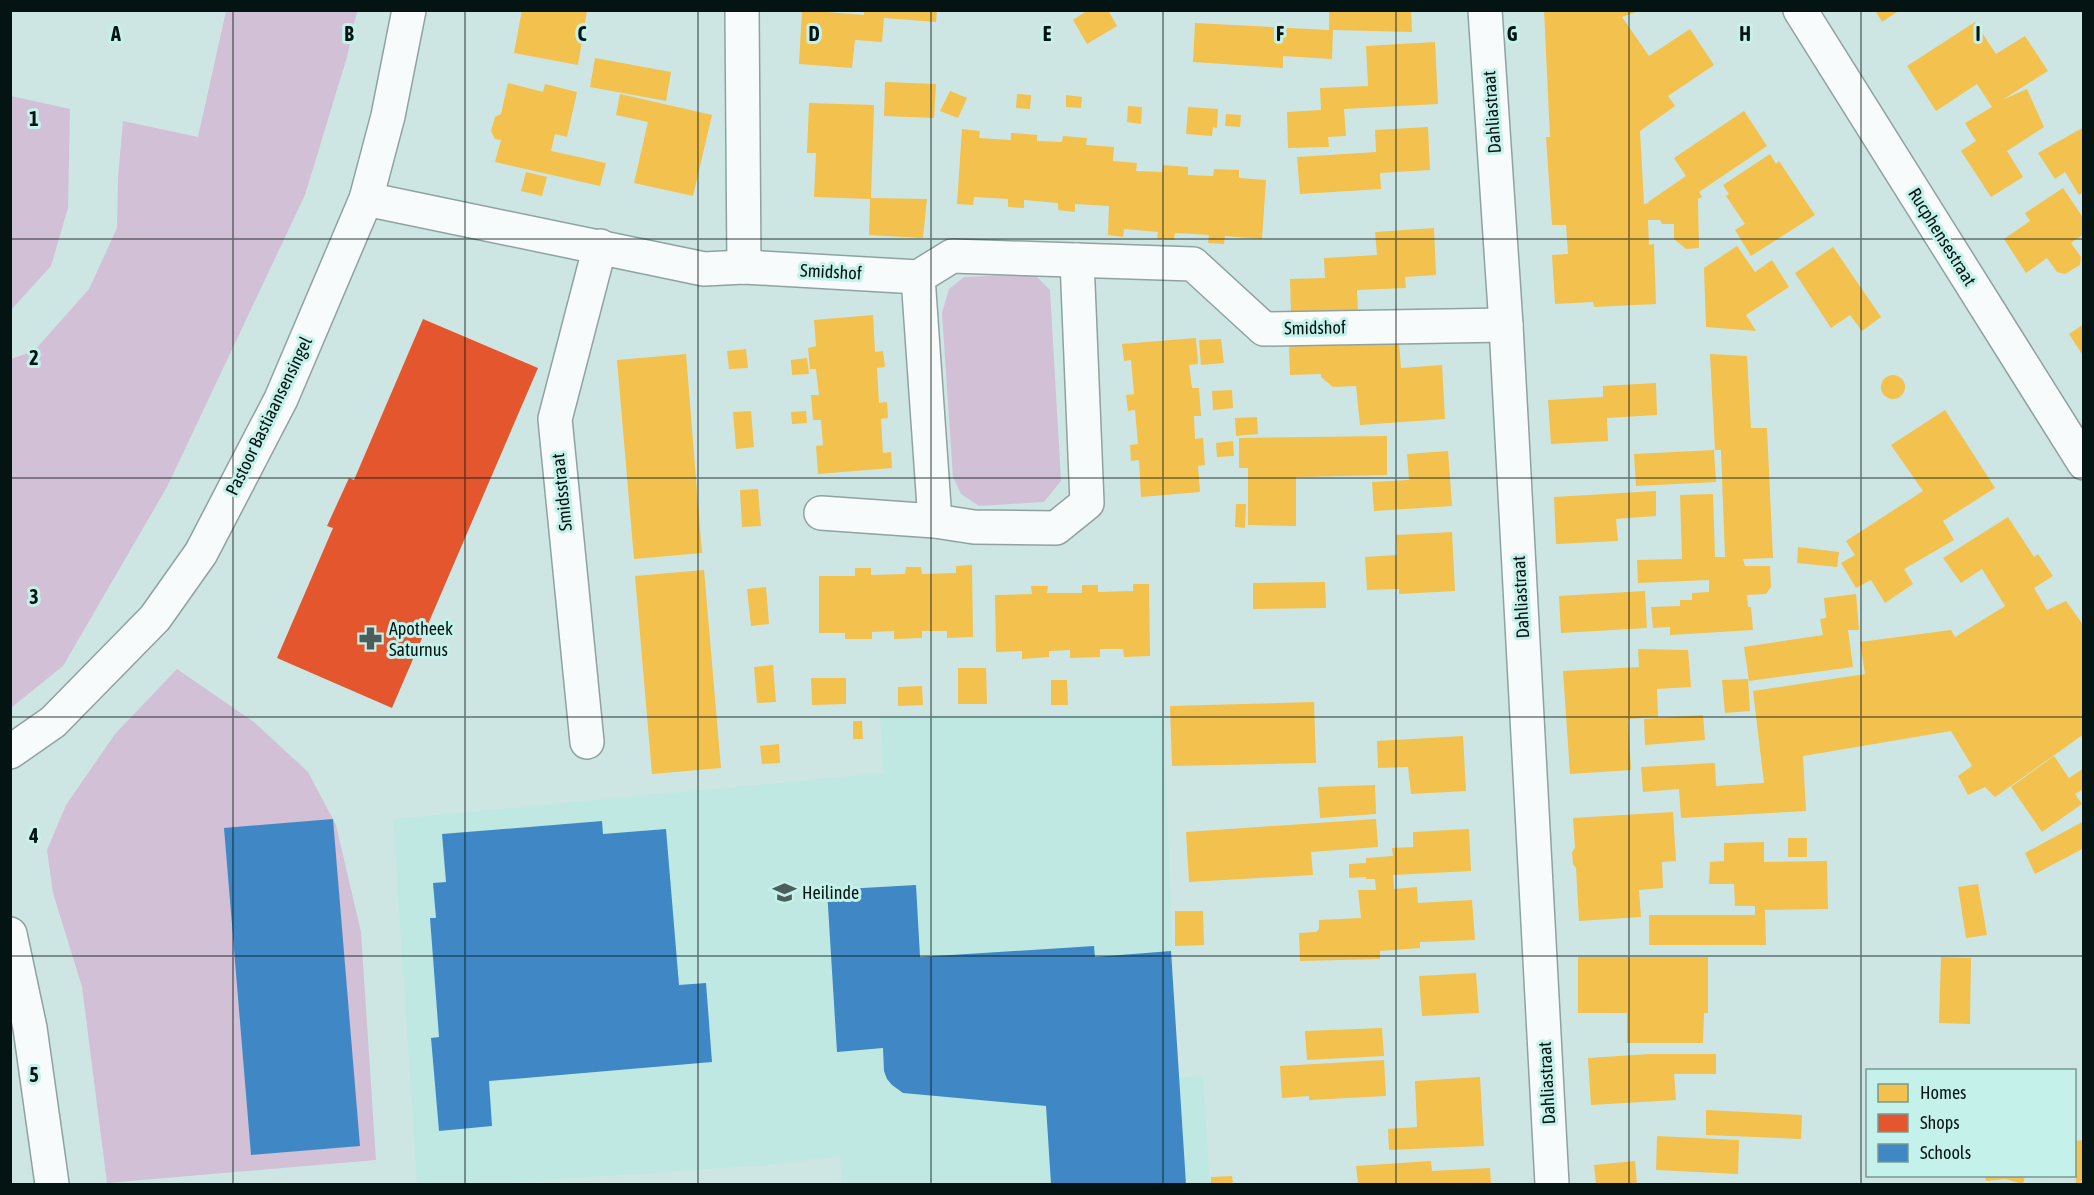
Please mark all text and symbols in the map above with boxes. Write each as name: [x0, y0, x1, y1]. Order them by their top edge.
text: A: [110, 22, 121, 45]
text: B: [344, 22, 354, 45]
text: C: [578, 22, 587, 45]
text: D: [808, 22, 820, 45]
text: E: [1043, 22, 1052, 45]
text: F: [1276, 22, 1284, 45]
text: G: [1507, 22, 1518, 45]
text: H: [1739, 22, 1751, 45]
text: I: [1975, 22, 1981, 45]
street label: Dahliastraat: [1478, 70, 1505, 154]
text: 1: [29, 107, 39, 130]
street label: Rucphensestraat: [1904, 184, 1981, 290]
street label: Smidshof: [800, 259, 862, 284]
street label: Smidshof: [1284, 316, 1346, 339]
street label: Pastoor Bastiaansensingel: [221, 333, 316, 498]
text: 2: [29, 346, 39, 369]
street label: Smidsstraat: [547, 452, 576, 532]
street label: Dahliastraat: [1508, 555, 1533, 639]
text: 3: [29, 585, 39, 608]
place label: Apotheek Saturnus: [389, 618, 453, 660]
pharmacy icon: Apotheek Saturnus: [358, 626, 384, 652]
text: 4: [28, 824, 39, 847]
school or university icon: Heilinde: [771, 880, 797, 906]
place label: Heilinde: [802, 882, 859, 903]
street label: Dahliastraat: [1534, 1041, 1559, 1125]
text: 5: [29, 1063, 39, 1086]
legend: [1866, 1069, 2076, 1177]
text: Homes: [1920, 1082, 1966, 1103]
text: Shops: [1920, 1112, 1960, 1133]
text: Schools: [1920, 1142, 1971, 1163]

